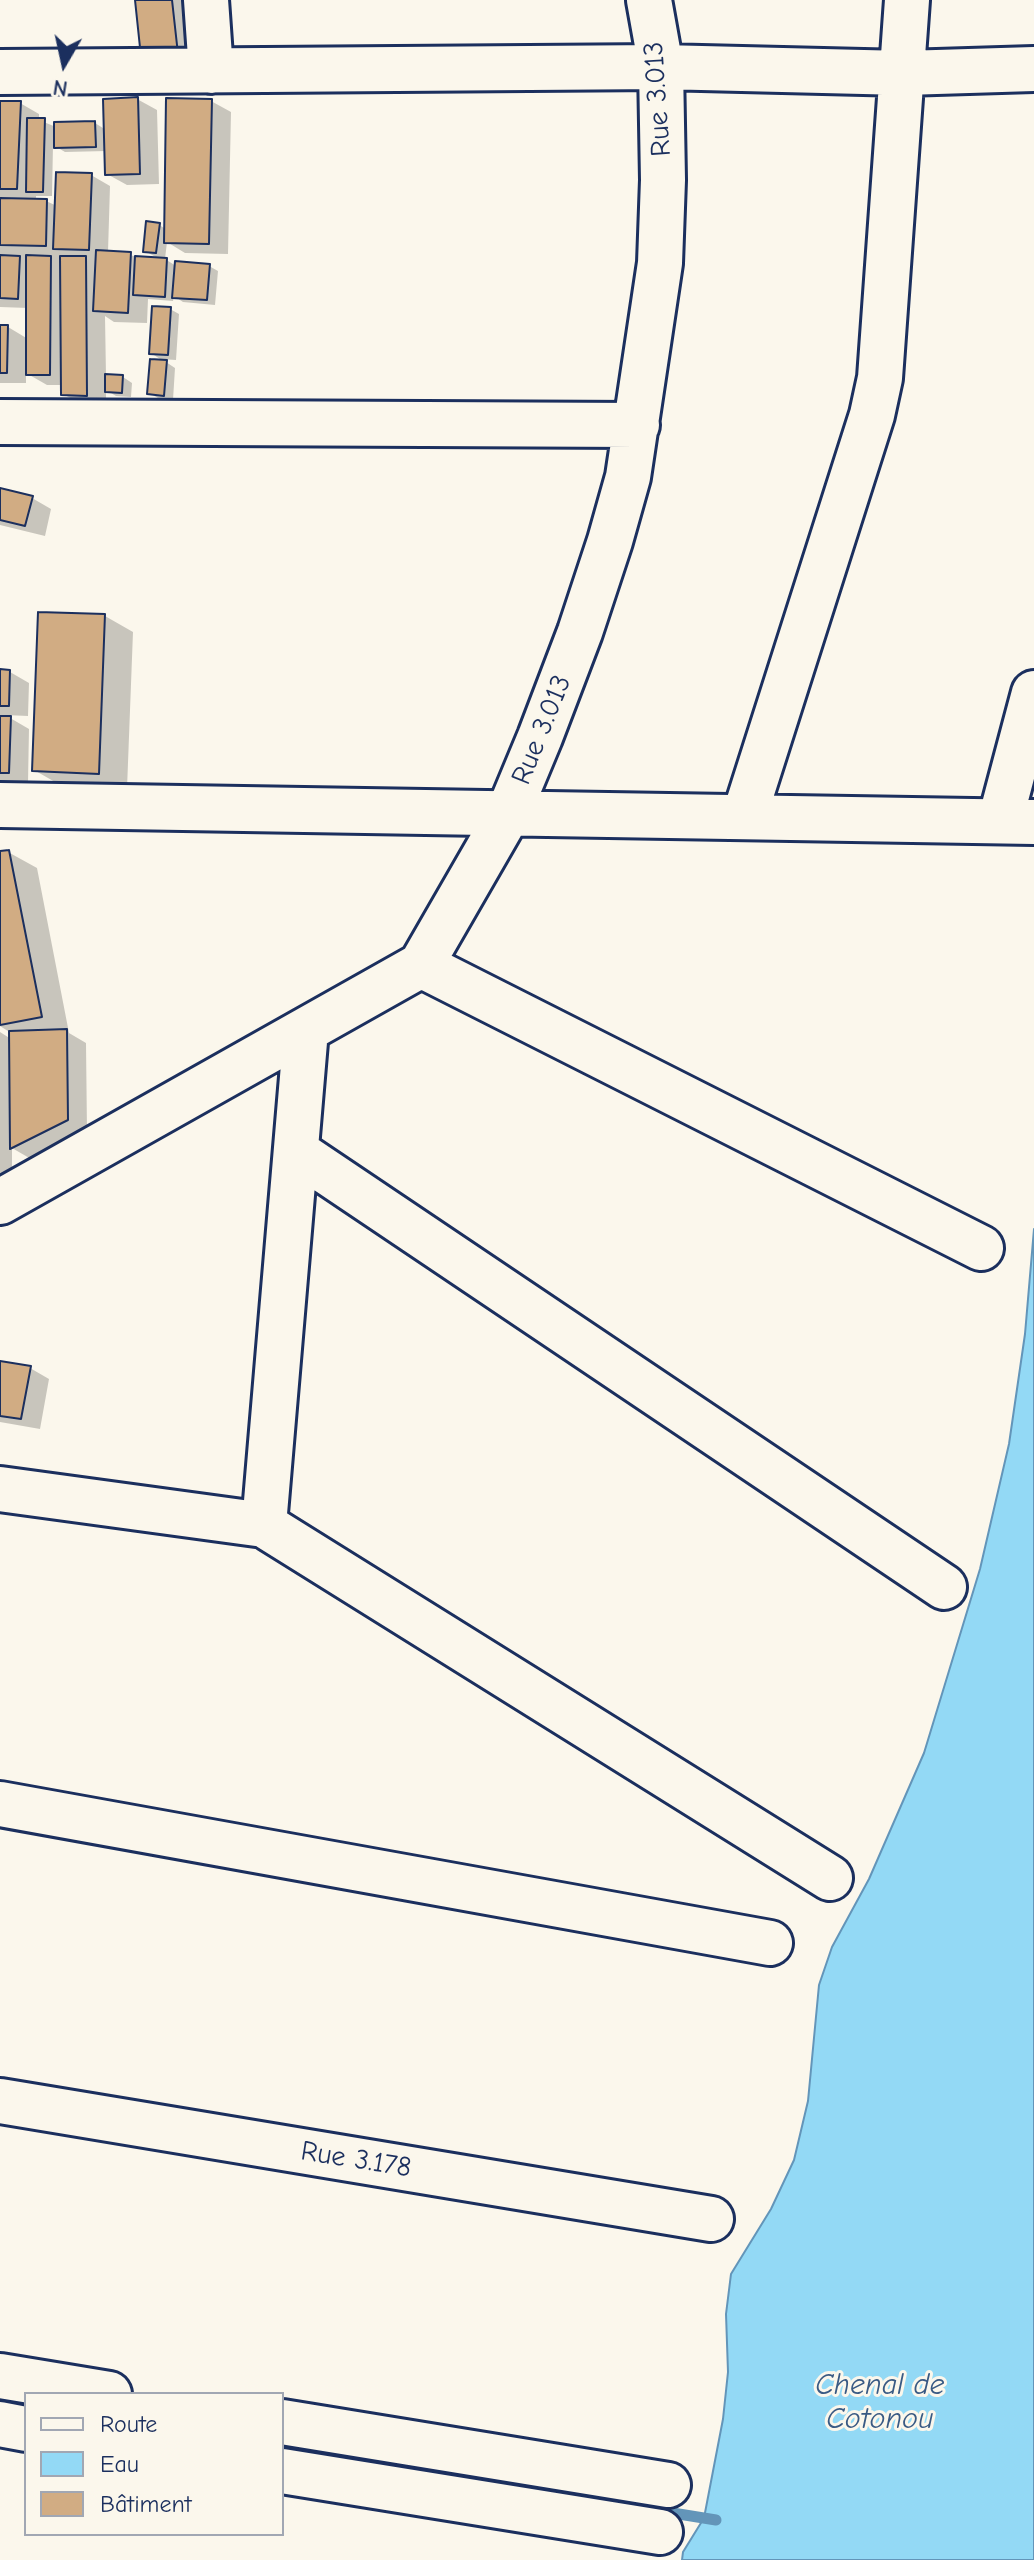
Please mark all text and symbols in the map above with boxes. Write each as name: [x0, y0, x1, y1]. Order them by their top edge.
north arrow: [24, 24, 104, 104]
street label: Rue 3.013: [637, 40, 679, 158]
text: N: [51, 74, 69, 102]
street label: Rue 3.013: [505, 670, 579, 790]
street label: Rue 3.178: [298, 2135, 414, 2185]
water label: Chenal de Cotonou: [815, 2368, 945, 2438]
legend: [24, 2392, 284, 2536]
text: Route: [100, 2410, 157, 2438]
text: Eau: [100, 2450, 139, 2478]
text: Bâtiment: [100, 2490, 192, 2518]

